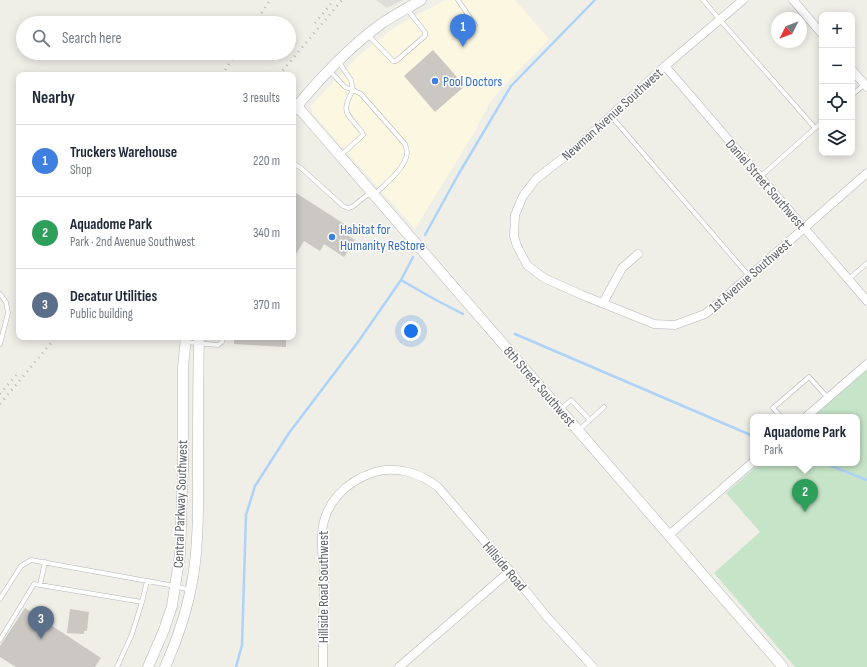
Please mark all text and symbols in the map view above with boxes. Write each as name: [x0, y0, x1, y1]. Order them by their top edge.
north arrow: [771, 12, 807, 48]
map controls: [819, 12, 855, 156]
button: +: [819, 12, 855, 48]
pin: 1: [450, 14, 476, 47]
search box: [16, 16, 296, 60]
icon: search: [30, 27, 52, 49]
text: Search here: [62, 29, 122, 48]
button: −: [819, 48, 855, 84]
street label: Newman Avenue Southwest: [558, 64, 666, 164]
place label: Pool Doctors: [443, 73, 502, 90]
marker: Pool Doctors: [430, 76, 440, 86]
button: locate: [819, 84, 855, 120]
text: Nearby: [32, 88, 75, 108]
text: 3 results: [243, 90, 280, 106]
button: layers: [819, 120, 855, 156]
street label: Daniel Street Southwest: [722, 136, 809, 233]
text: Truckers Warehouse: [70, 143, 177, 162]
text: 1: [42, 153, 48, 169]
text: 220 m: [253, 153, 280, 169]
text: Shop: [70, 162, 92, 178]
text: Aquadome Park: [70, 215, 152, 234]
place label: Habitat for Humanity ReStore: [340, 221, 425, 254]
text: 2: [42, 225, 48, 241]
text: 340 m: [253, 225, 280, 241]
marker: Habitat for Humanity ReStore: [327, 232, 337, 242]
text: Park · 2nd Avenue Southwest: [70, 234, 195, 250]
street label: 1st Avenue Southwest: [706, 235, 795, 316]
text: Decatur Utilities: [70, 287, 157, 306]
text: 3: [42, 297, 48, 313]
text: 370 m: [253, 297, 280, 313]
text: Public building: [70, 306, 133, 322]
your location: [401, 321, 421, 341]
street label: 8th Street Southwest: [500, 343, 579, 430]
popup: [750, 414, 860, 466]
text: Aquadome Park: [764, 423, 846, 442]
street label: Central Parkway Southwest: [170, 440, 191, 568]
text: Park: [764, 442, 783, 458]
pin: 2: [792, 479, 818, 512]
street label: Hillside Road Southwest: [315, 531, 332, 643]
street label: Hillside Road: [479, 538, 530, 595]
pin: 3: [28, 606, 54, 639]

